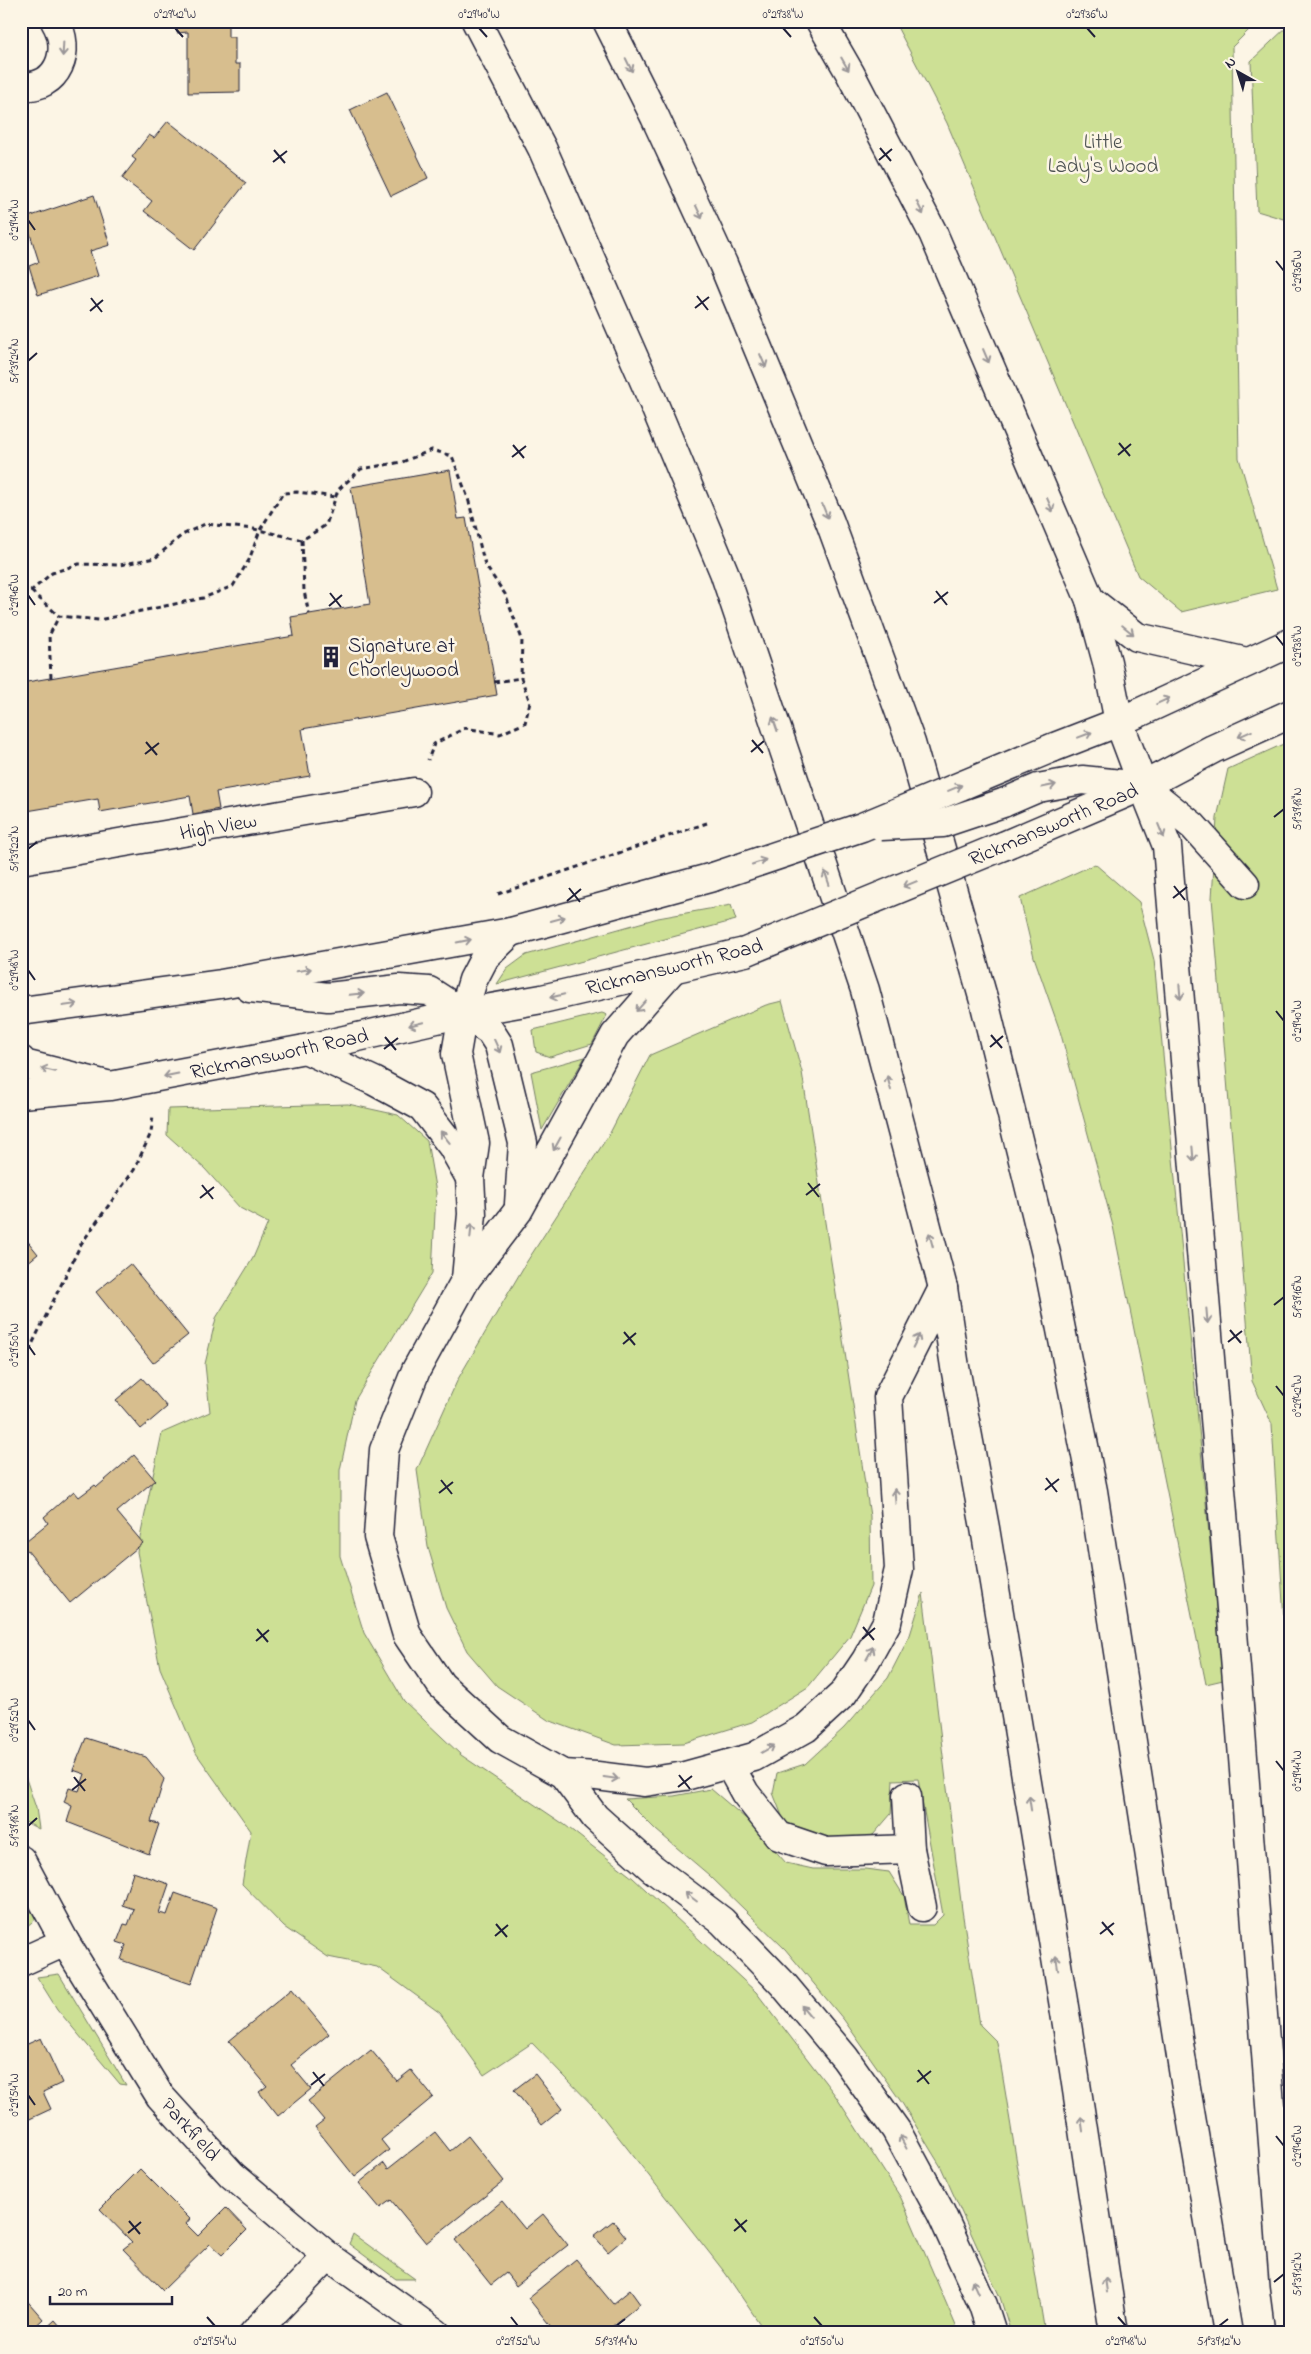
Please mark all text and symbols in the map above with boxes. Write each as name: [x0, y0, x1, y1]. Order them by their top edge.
text: 0°29'42"W: [154, 6, 196, 24]
text: 0°29'40"W: [458, 6, 500, 24]
text: 0°29'38"W: [763, 6, 803, 24]
text: 0°29'36"W: [1066, 6, 1108, 24]
one-way arrow: [58, 40, 67, 56]
north arrow: [1214, 48, 1264, 98]
text: N: [1220, 52, 1241, 74]
one-way arrow: [840, 56, 850, 70]
one-way arrow: [625, 57, 634, 72]
park label: Little Lady's Wood: [1048, 128, 1159, 184]
text: 0°29'44"W: [6, 199, 24, 241]
one-way arrow: [916, 200, 925, 215]
one-way arrow: [694, 204, 704, 219]
text: 0°29'36"W: [1289, 250, 1307, 292]
text: 51°39'24"N: [6, 338, 24, 384]
one-way arrow: [981, 348, 991, 363]
one-way arrow: [759, 353, 768, 368]
one-way arrow: [1045, 497, 1055, 512]
one-way arrow: [821, 503, 831, 518]
text: 0°29'46"W: [6, 574, 24, 616]
one-way arrow: [1122, 625, 1135, 636]
text: 0°29'38"W: [1289, 626, 1307, 666]
place label: Signature at Chorleywood: [348, 632, 459, 688]
building icon: Signature at Chorleywood: [318, 644, 344, 670]
one-way arrow: [1155, 696, 1170, 706]
one-way arrow: [770, 716, 779, 732]
one-way arrow: [1078, 729, 1093, 738]
one-way arrow: [1238, 730, 1253, 740]
street label: Rickmansworth Road: [964, 776, 1143, 875]
one-way arrow: [1041, 781, 1057, 790]
one-way arrow: [948, 782, 963, 791]
text: 51°39'18"N: [1289, 788, 1307, 830]
street label: High View: [177, 806, 260, 851]
one-way arrow: [1157, 823, 1166, 838]
text: 51°39'22"N: [6, 826, 24, 872]
one-way arrow: [751, 857, 766, 866]
one-way arrow: [822, 870, 831, 886]
one-way arrow: [903, 880, 918, 890]
one-way arrow: [549, 914, 565, 923]
street label: Rickmansworth Road: [583, 931, 766, 1004]
one-way arrow: [455, 936, 471, 945]
text: 0°29'48"W: [6, 950, 24, 990]
one-way arrow: [296, 964, 312, 974]
one-way arrow: [1175, 983, 1184, 999]
one-way arrow: [348, 989, 364, 999]
one-way arrow: [550, 992, 566, 1001]
one-way arrow: [61, 999, 77, 1009]
one-way arrow: [635, 999, 646, 1012]
text: 0°29'40"W: [1289, 1000, 1307, 1042]
one-way arrow: [408, 1020, 424, 1029]
street label: Rickmansworth Road: [188, 1021, 372, 1089]
one-way arrow: [493, 1038, 503, 1053]
one-way arrow: [41, 1065, 57, 1074]
one-way arrow: [163, 1070, 179, 1080]
one-way arrow: [884, 1076, 893, 1092]
one-way arrow: [439, 1131, 450, 1144]
one-way arrow: [551, 1136, 561, 1151]
one-way arrow: [1188, 1145, 1198, 1161]
one-way arrow: [466, 1223, 476, 1239]
one-way arrow: [926, 1233, 935, 1249]
text: 51°39'16"N: [1289, 1275, 1307, 1319]
one-way arrow: [1202, 1307, 1212, 1323]
text: 0°29'50"W: [6, 1323, 24, 1367]
one-way arrow: [912, 1334, 922, 1349]
text: 0°29'42"W: [1289, 1375, 1307, 1417]
one-way arrow: [891, 1489, 900, 1505]
one-way arrow: [866, 1646, 875, 1661]
text: 0°29'52"W: [6, 1698, 24, 1742]
one-way arrow: [761, 1744, 776, 1754]
text: 0°29'44"W: [1289, 1750, 1307, 1792]
one-way arrow: [603, 1773, 619, 1783]
one-way arrow: [1025, 1795, 1035, 1811]
text: 51°39'18"N: [6, 1805, 24, 1847]
one-way arrow: [685, 1892, 698, 1903]
one-way arrow: [1052, 1956, 1062, 1972]
one-way arrow: [801, 2005, 812, 2018]
text: 0°29'54"W: [6, 2073, 24, 2117]
street label: Parkfield: [153, 2092, 226, 2169]
one-way arrow: [1077, 2116, 1087, 2132]
text: 0°29'46"W: [1289, 2125, 1307, 2167]
one-way arrow: [898, 2134, 908, 2149]
text: 51°39'12"N: [1289, 2252, 1307, 2296]
scale bar: [50, 2274, 172, 2306]
one-way arrow: [1100, 2277, 1110, 2293]
one-way arrow: [969, 2280, 979, 2295]
text: 20 m: [58, 2281, 88, 2303]
text: 0°29'54"W: [193, 2333, 237, 2351]
text: 0°29'52"W: [496, 2333, 540, 2351]
text: 51°39'14"N: [594, 2333, 638, 2351]
text: 0°29'50"W: [800, 2333, 844, 2351]
text: 0°29'48"W: [1106, 2333, 1146, 2351]
text: 51°39'12"N: [1197, 2333, 1241, 2351]

